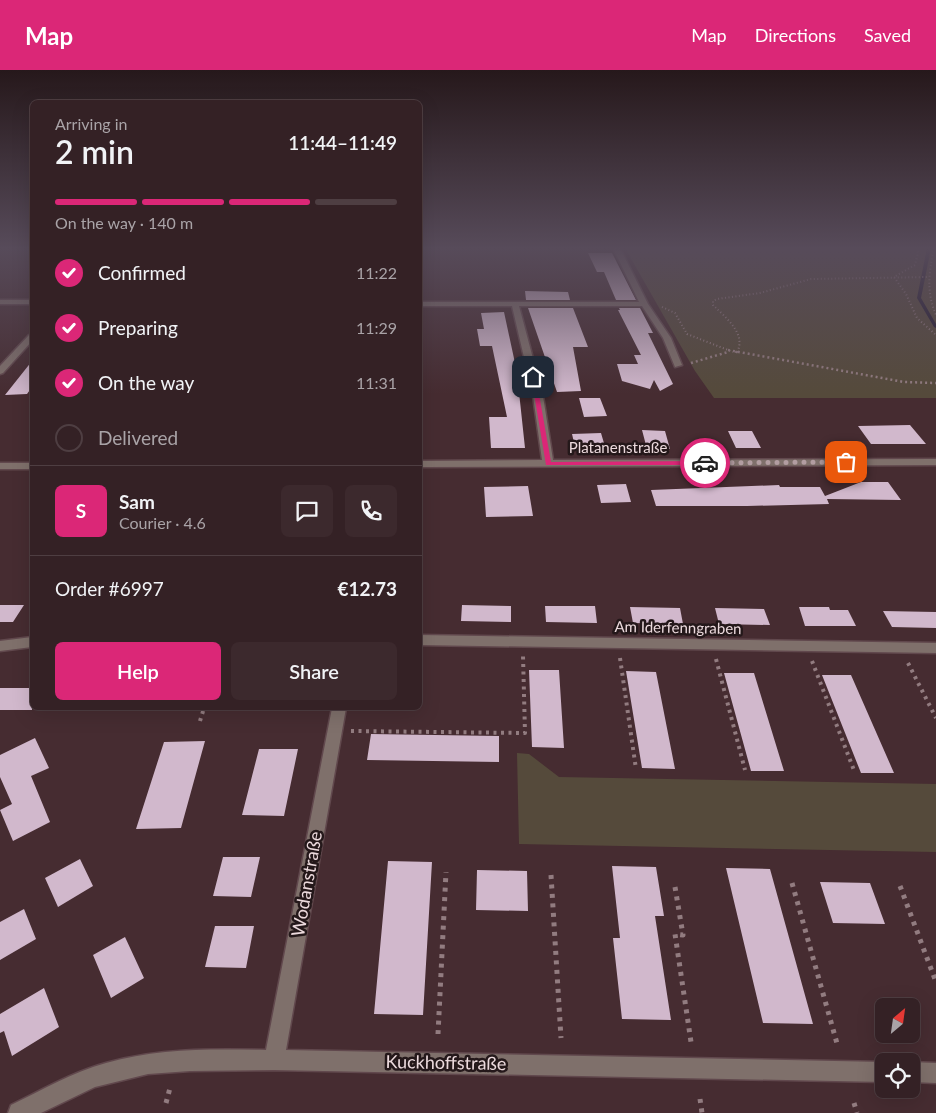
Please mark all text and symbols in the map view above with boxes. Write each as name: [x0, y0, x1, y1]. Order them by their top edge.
text: Map: [25, 21, 73, 50]
text: Map: [691, 24, 727, 46]
text: Directions: [755, 24, 836, 46]
text: Saved: [864, 24, 911, 46]
text: Arriving in: [55, 114, 128, 133]
text: 11:44–11:49: [288, 131, 397, 154]
text: 2 min: [55, 132, 134, 171]
text: On the way · 140 m: [55, 213, 193, 232]
icon: check: [55, 259, 83, 287]
text: Confirmed: [98, 261, 186, 284]
text: 11:22: [356, 263, 397, 282]
icon: check: [55, 314, 83, 342]
text: Preparing: [98, 316, 178, 339]
text: 11:29: [356, 318, 397, 337]
pin: [512, 356, 554, 398]
icon: home: [519, 363, 547, 391]
icon: check: [55, 369, 83, 397]
text: On the way: [98, 371, 194, 394]
text: 11:31: [356, 373, 397, 392]
text: Delivered: [98, 426, 178, 449]
street label: Platanenstraße: [569, 438, 667, 456]
courier: [680, 438, 730, 488]
pin: [825, 441, 867, 483]
icon: bag: [832, 448, 860, 476]
icon: car: [691, 449, 719, 477]
button: chat: [281, 485, 333, 537]
button: phone: [345, 485, 397, 537]
text: Sam: [119, 490, 155, 513]
text: S: [76, 499, 86, 522]
text: Courier · 4.6: [119, 513, 206, 532]
text: Order #6997: [55, 577, 164, 600]
text: €12.73: [337, 577, 397, 600]
street label: Am Iderfenngraben: [614, 617, 742, 637]
button: Help: [55, 642, 221, 700]
button: Share: [231, 642, 397, 700]
street label: Wodanstraße: [286, 829, 326, 938]
north arrow: [875, 998, 920, 1042]
map controls: [875, 998, 920, 1098]
street label: Kuckhoffstraße: [385, 1050, 507, 1074]
button: locate: [875, 1053, 920, 1098]

